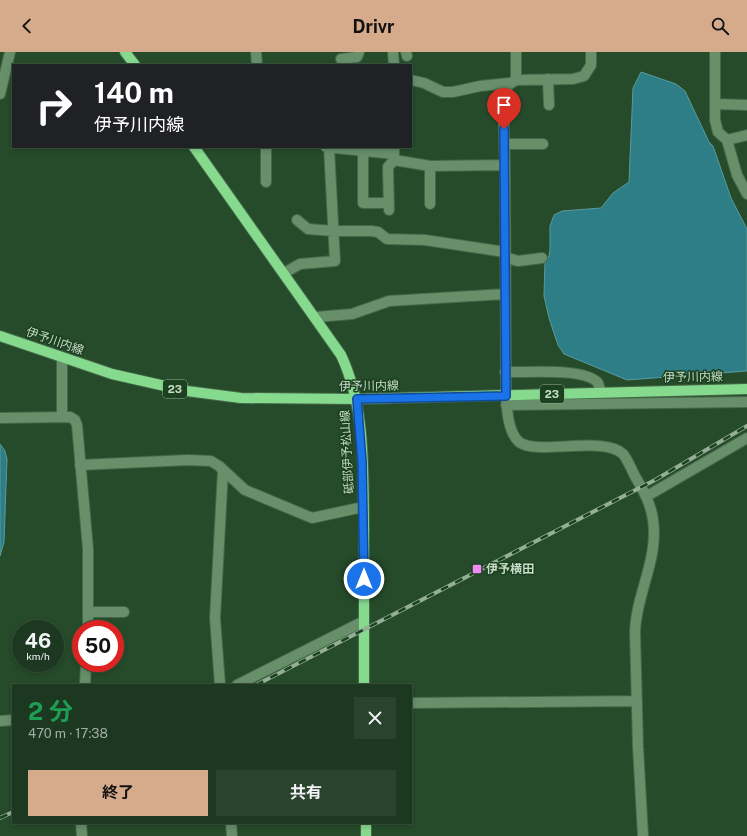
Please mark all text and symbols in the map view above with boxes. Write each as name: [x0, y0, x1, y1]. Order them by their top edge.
icon: back: [16, 15, 38, 37]
icon: search: [709, 15, 731, 37]
text: Drivr: [353, 16, 394, 37]
text: 140 m: [94, 76, 174, 109]
icon: right: [28, 80, 80, 132]
pin: [487, 88, 521, 129]
icon: arrive: [493, 94, 515, 116]
text: 伊予川内線: [94, 114, 184, 135]
street label: 伊予川内線: [24, 325, 86, 357]
street label: 伊予川内線: [663, 369, 723, 385]
street label: 伊予川内線: [339, 378, 399, 394]
road number: 23: [163, 380, 187, 398]
road number: 23: [540, 385, 564, 403]
street label: 砥部伊予松山線: [338, 410, 356, 494]
position arrow: [343, 558, 385, 600]
place label: 伊予横田: [486, 562, 534, 576]
marker: 伊予横田: [471, 563, 483, 575]
speed limit sign: 50: [72, 620, 124, 672]
text: 46: [25, 629, 51, 653]
text: km/h: [26, 650, 50, 662]
text: 2 分: [28, 697, 73, 725]
button: close: [354, 697, 396, 739]
text: 470 m · 17:38: [28, 726, 108, 741]
button: 終了: [28, 770, 208, 816]
button: 共有: [216, 770, 396, 816]

